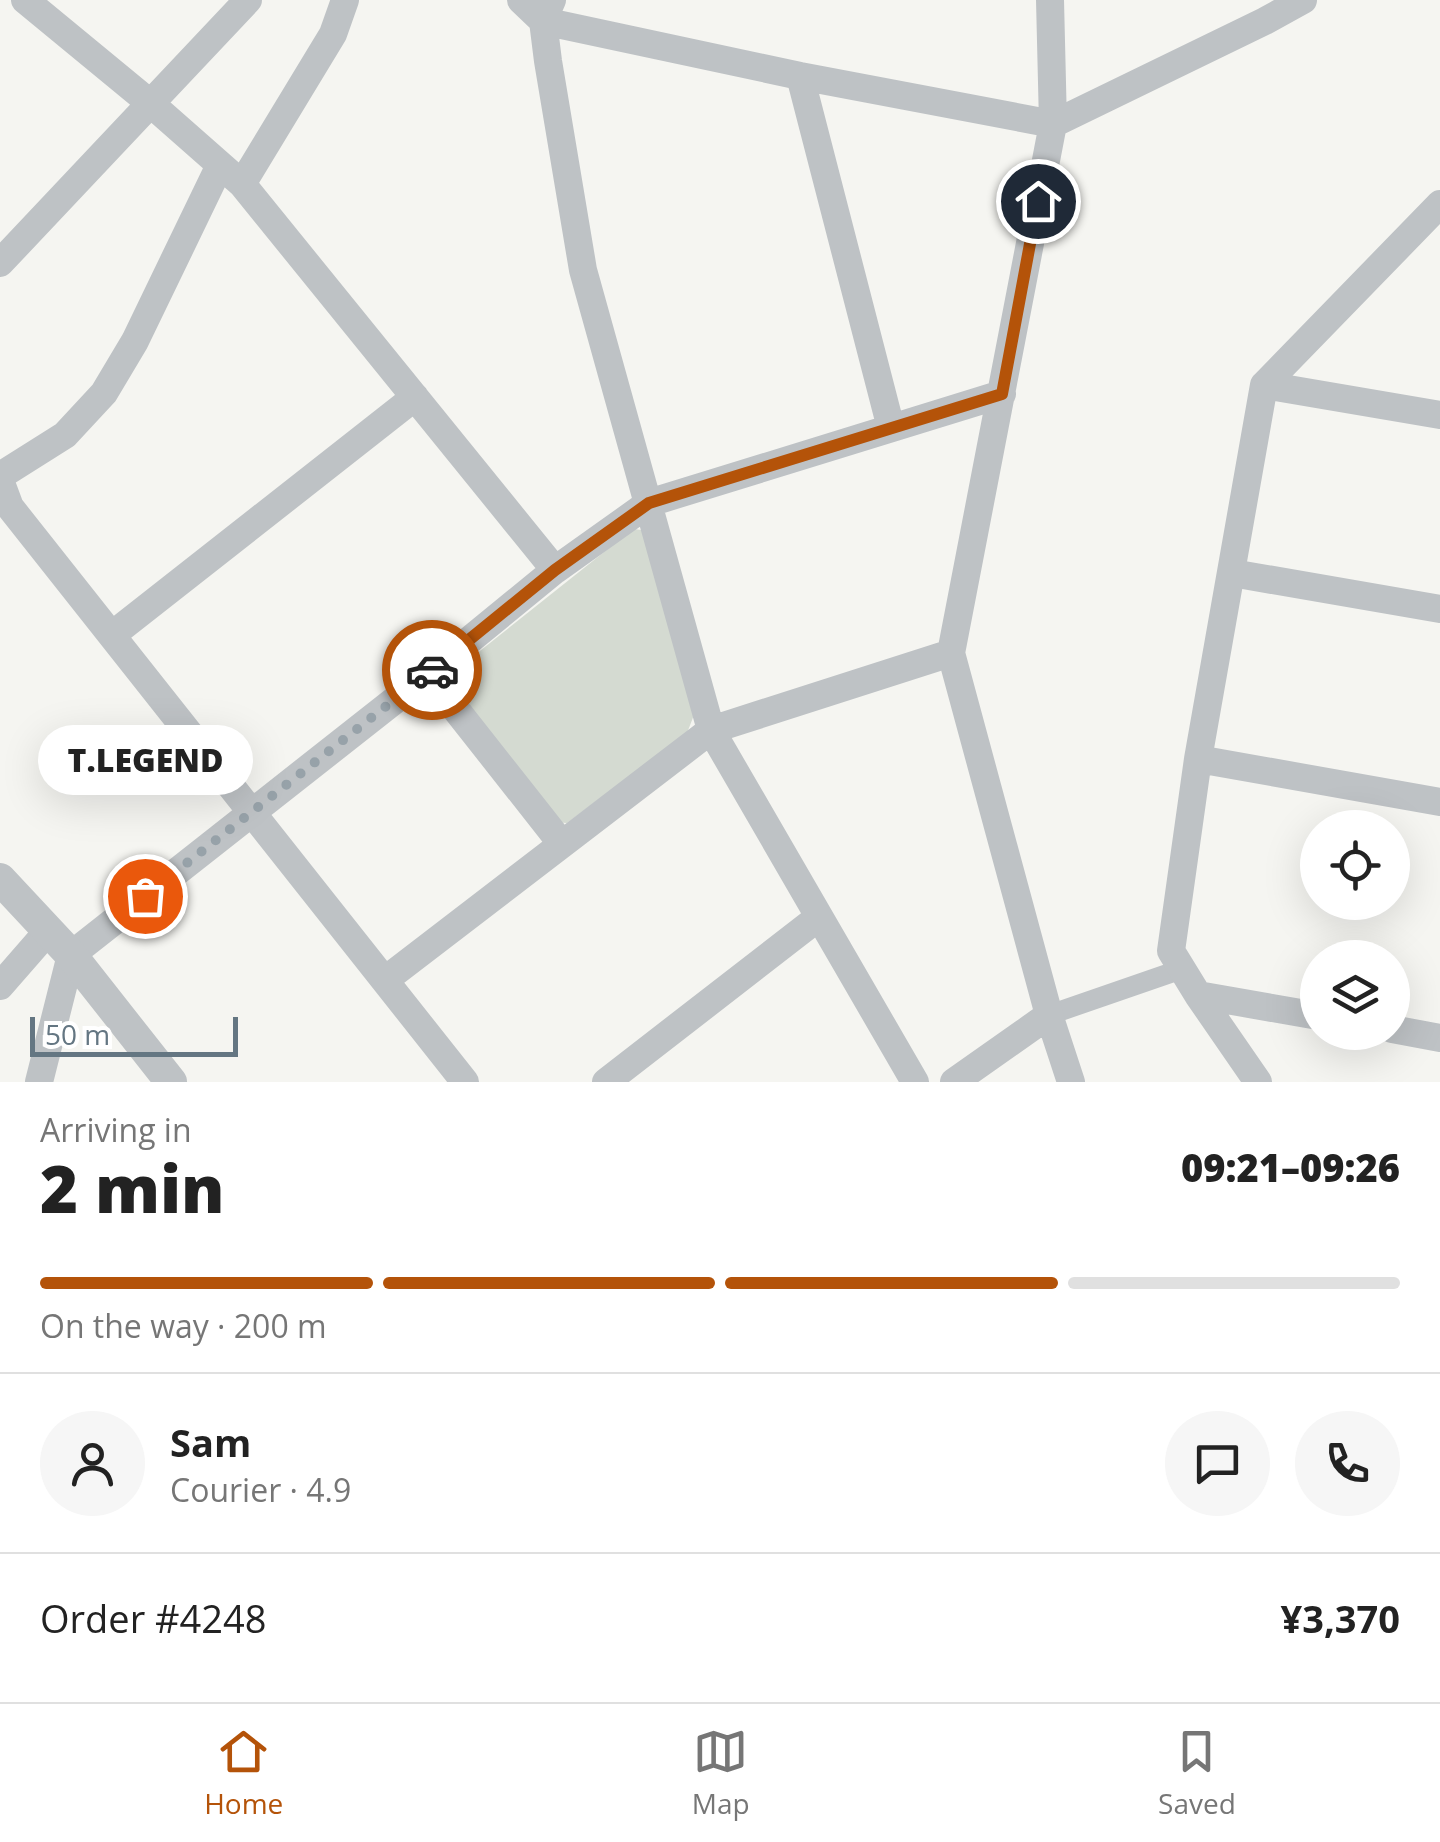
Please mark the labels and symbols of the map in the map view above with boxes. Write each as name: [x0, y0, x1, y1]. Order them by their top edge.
pin: [996, 159, 1081, 244]
courier: [382, 620, 482, 720]
callout: T.LEGEND: [38, 726, 252, 796]
pin: [103, 854, 188, 939]
scale bar: [30, 1012, 238, 1056]

